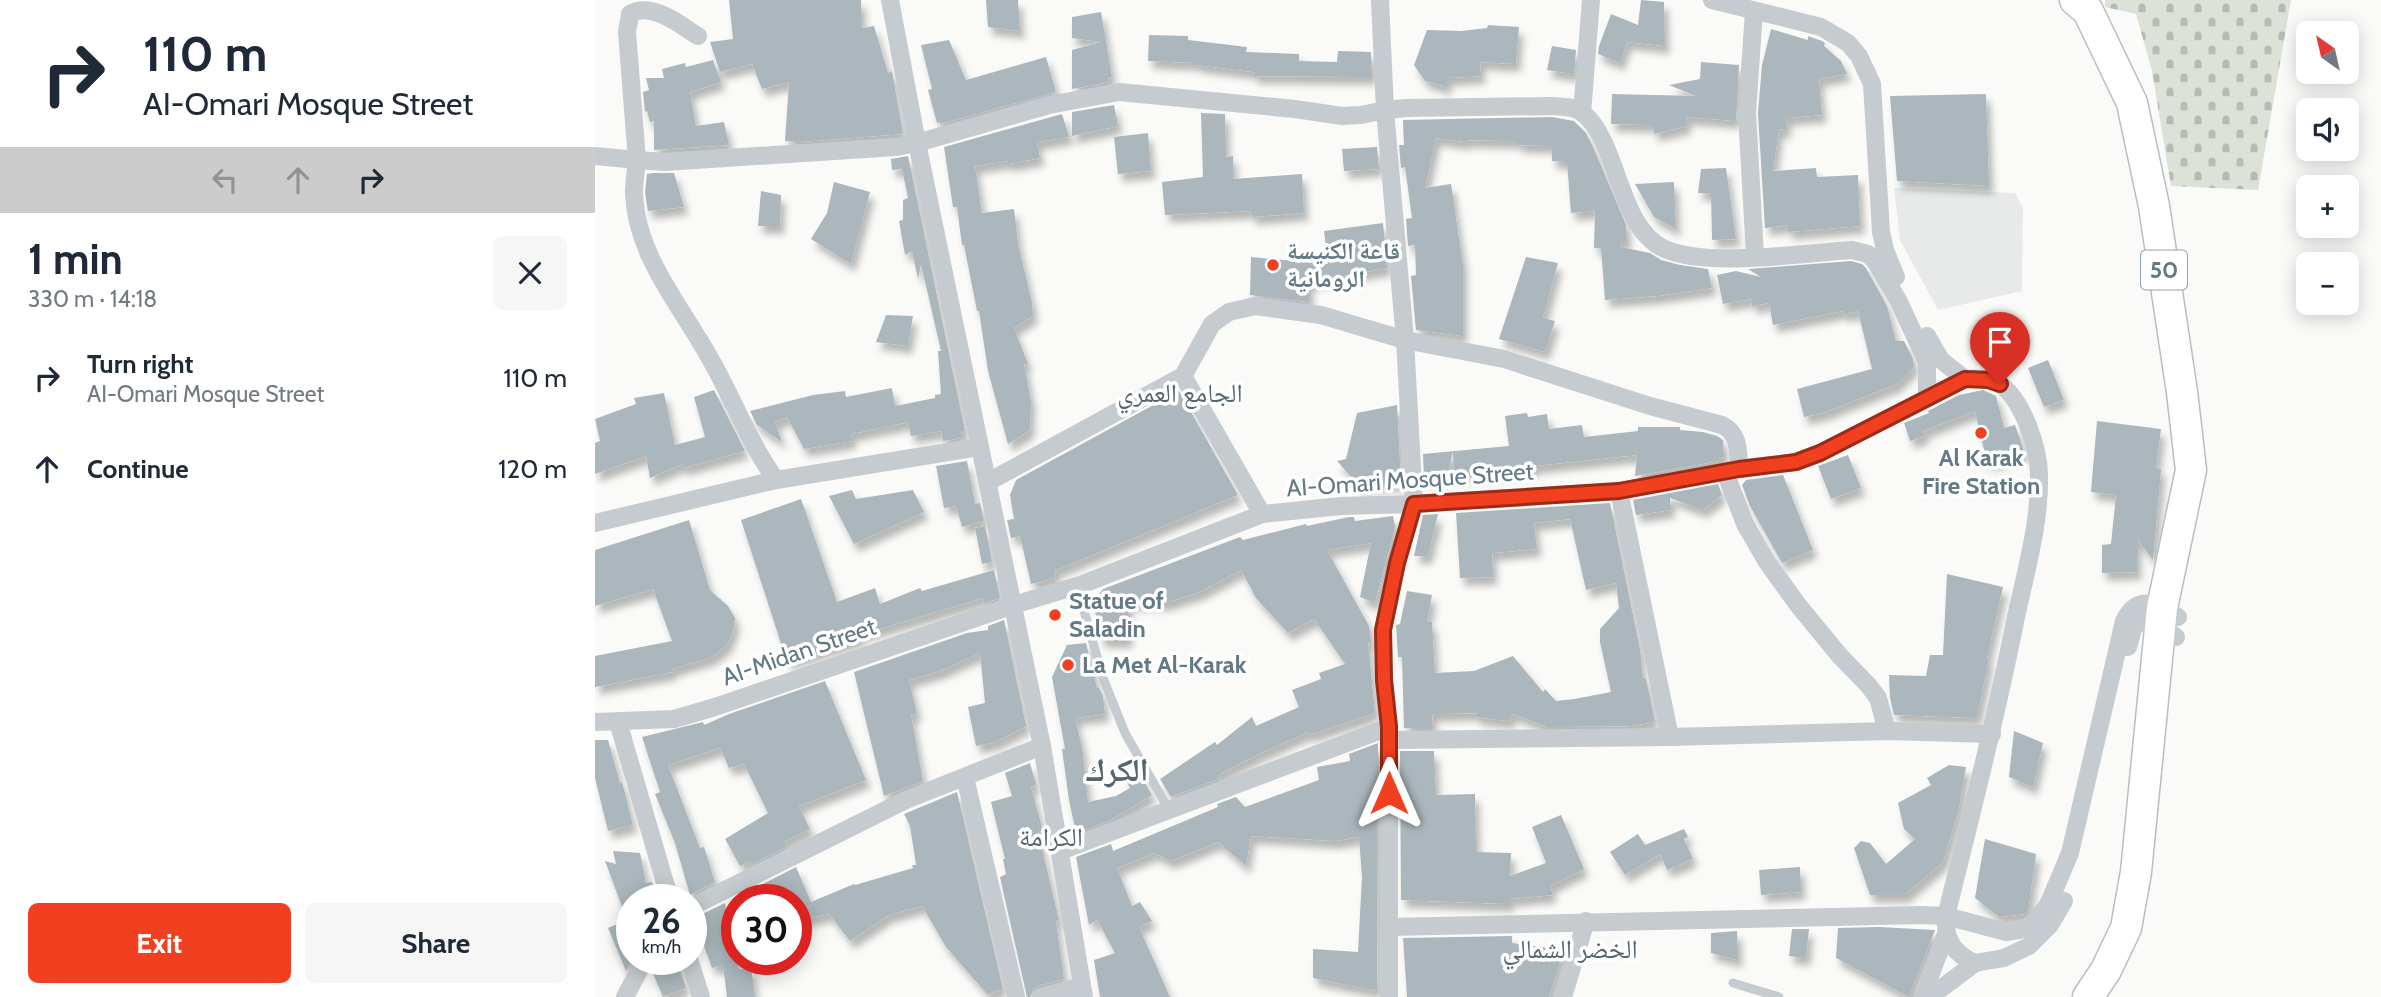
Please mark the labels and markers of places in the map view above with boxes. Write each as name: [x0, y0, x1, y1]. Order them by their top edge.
place label: قاعة الكنيسة الرومانية: [1287, 236, 1400, 293]
marker: قاعة الكنيسة الرومانية: [1265, 257, 1281, 273]
pin: [1970, 312, 2030, 384]
marker: Al Karak Fire Station: [1973, 425, 1989, 441]
place label: Al Karak Fire Station: [1922, 443, 2040, 500]
place label: Statue of Saladin: [1069, 586, 1164, 643]
marker: Statue of Saladin: [1047, 607, 1063, 623]
place label: La Met Al-Karak: [1082, 650, 1247, 679]
marker: La Met Al-Karak: [1060, 657, 1076, 673]

